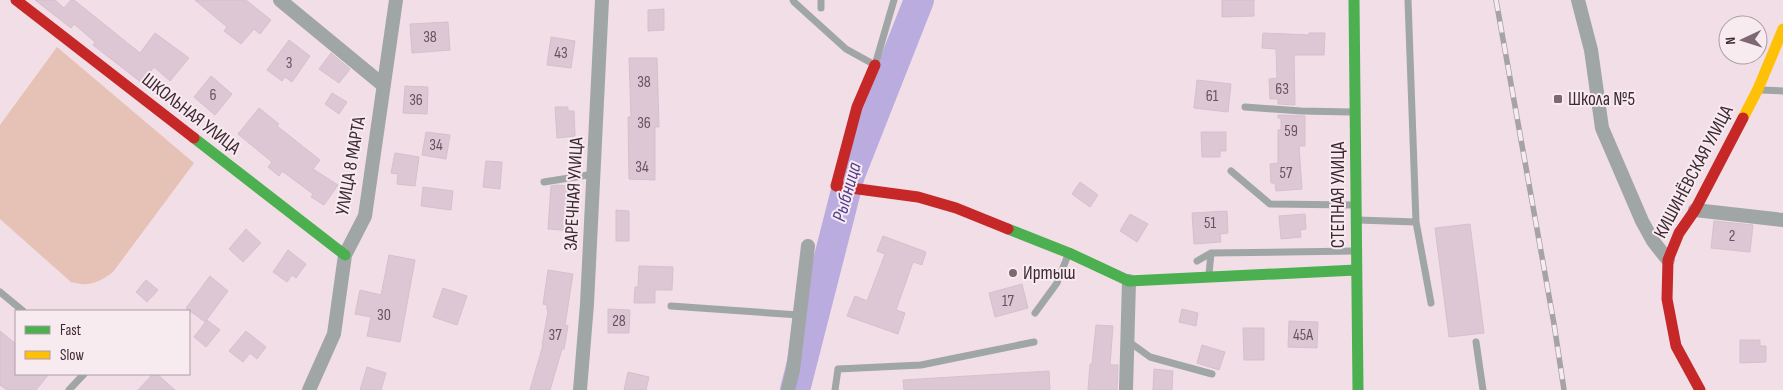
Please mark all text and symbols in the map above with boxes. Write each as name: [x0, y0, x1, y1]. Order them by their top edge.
north arrow: [1718, 15, 1768, 65]
house number: 38: [423, 28, 437, 47]
text: N: [1722, 37, 1739, 45]
house number: 43: [554, 44, 568, 63]
house number: 3: [286, 54, 292, 73]
street label: ШКОЛЬНАЯ УЛИЦА: [137, 68, 246, 160]
house number: 38: [637, 73, 651, 92]
house number: 63: [1275, 80, 1289, 99]
house number: 6: [209, 86, 217, 105]
house number: 61: [1206, 87, 1219, 106]
place label: Школа №5: [1568, 88, 1635, 111]
house number: 36: [409, 91, 423, 110]
marker: Школа №5: [1552, 93, 1564, 105]
street label: КИШИНЁВСКАЯ УЛИЦА: [1649, 101, 1739, 242]
street label: УЛИЦА 8 МАРТА: [331, 114, 371, 217]
house number: 36: [637, 114, 651, 133]
house number: 59: [1284, 122, 1298, 141]
house number: 34: [429, 136, 443, 155]
street label: ЗАРЕЧНАЯ УЛИЦА: [560, 136, 589, 251]
street label: СТЕПНАЯ УЛИЦА: [1327, 141, 1350, 248]
house number: 34: [635, 158, 649, 177]
water label: Рыбница: [827, 160, 867, 224]
house number: 57: [1280, 164, 1293, 183]
house number: 51: [1204, 214, 1216, 233]
house number: 2: [1729, 227, 1735, 246]
place label: Иртыш: [1023, 262, 1076, 285]
marker: Иртыш: [1007, 267, 1019, 279]
house number: 17: [1002, 292, 1015, 311]
house number: 30: [377, 306, 391, 325]
legend: [15, 310, 190, 375]
house number: 28: [612, 312, 626, 331]
text: Fast: [60, 321, 82, 340]
house number: 37: [548, 326, 562, 345]
house number: 45А: [1293, 326, 1313, 345]
text: Slow: [60, 346, 84, 365]

